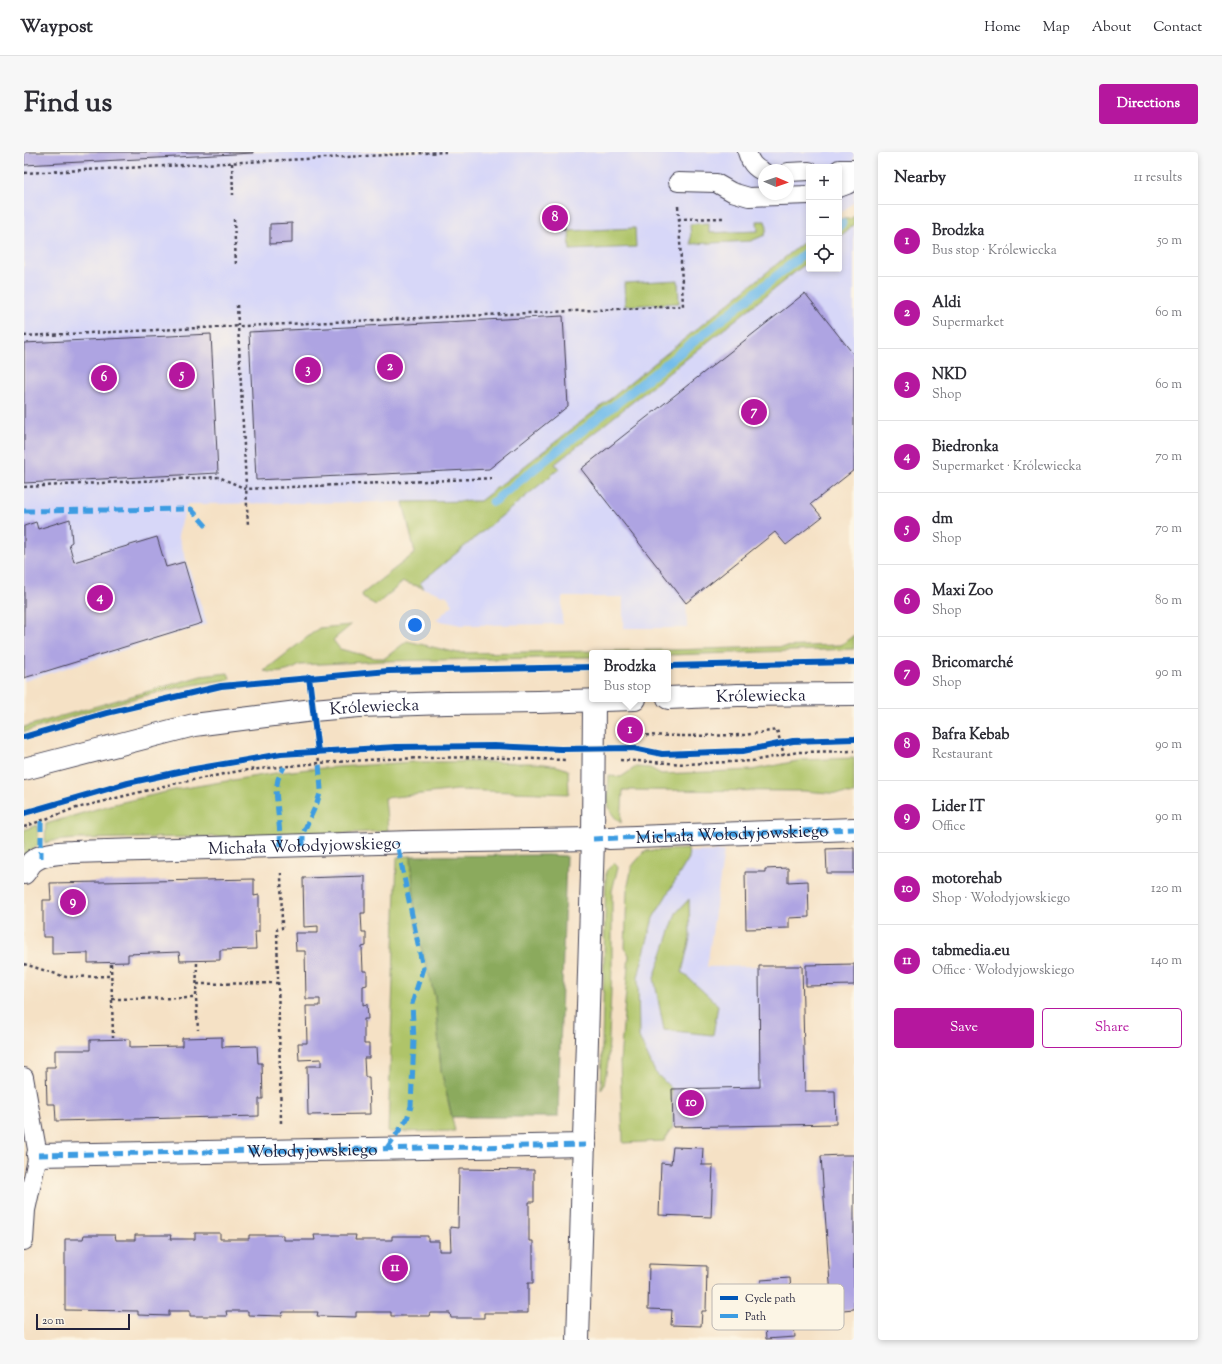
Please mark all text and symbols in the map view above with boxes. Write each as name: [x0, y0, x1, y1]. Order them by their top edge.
text: Waypost: [20, 14, 93, 41]
text: Home: [984, 18, 1021, 38]
text: Map: [1043, 18, 1070, 38]
text: About: [1092, 18, 1131, 38]
text: Contact: [1153, 18, 1202, 38]
text: Find us: [24, 84, 112, 124]
button: Directions: [1099, 84, 1198, 124]
north arrow: [758, 164, 794, 200]
map controls: [806, 164, 842, 272]
button: +: [806, 164, 842, 200]
text: Nearby: [894, 166, 946, 190]
text: 11 results: [1134, 169, 1182, 187]
button: −: [806, 200, 842, 236]
pin: 8: [542, 203, 568, 233]
text: Brodzka: [932, 221, 985, 242]
text: 1: [905, 232, 909, 250]
text: 50 m: [1157, 232, 1182, 250]
button: locate: [806, 236, 842, 272]
text: Bus stop · Królewiecka: [932, 242, 1057, 260]
text: Aldi: [932, 293, 961, 314]
text: 2: [904, 304, 910, 322]
text: 60 m: [1155, 304, 1182, 322]
text: Supermarket: [932, 314, 1004, 332]
pin: 2: [377, 352, 403, 382]
pin: 3: [295, 355, 321, 385]
pin: 5: [169, 360, 195, 390]
pin: 6: [91, 363, 117, 393]
text: NKD: [932, 365, 967, 386]
text: 3: [904, 376, 910, 394]
text: 60 m: [1155, 376, 1182, 394]
text: Shop: [932, 386, 961, 404]
pin: 7: [741, 397, 767, 427]
text: Biedronka: [932, 437, 999, 458]
text: 4: [904, 448, 910, 466]
text: 70 m: [1155, 448, 1182, 466]
text: Supermarket · Królewiecka: [932, 458, 1082, 476]
text: dm: [932, 509, 953, 530]
text: 5: [905, 520, 909, 538]
text: 70 m: [1155, 520, 1182, 538]
text: Shop: [932, 530, 961, 548]
text: Maxi Zoo: [932, 581, 993, 602]
pin: 4: [87, 583, 113, 613]
text: 6: [904, 592, 910, 610]
text: 80 m: [1155, 592, 1182, 610]
text: Shop: [932, 602, 961, 620]
your location: [405, 615, 425, 635]
popup: [589, 650, 671, 702]
text: Bricomarché: [932, 653, 1013, 674]
text: Brodzka: [604, 657, 656, 678]
text: 7: [904, 664, 910, 682]
text: 90 m: [1155, 664, 1182, 682]
text: Shop: [932, 674, 961, 692]
text: Bus stop: [604, 678, 651, 696]
street label: Królewiecka: [716, 684, 806, 710]
street label: Królewiecka: [329, 694, 420, 723]
pin: 1: [617, 715, 643, 745]
text: Bafra Kebab: [932, 725, 1010, 746]
text: 8: [904, 736, 910, 754]
text: 90 m: [1155, 736, 1182, 754]
text: Restaurant: [932, 746, 993, 764]
text: Lider IT: [932, 797, 985, 818]
text: 9: [904, 808, 910, 826]
text: 90 m: [1155, 808, 1182, 826]
text: Office: [932, 818, 965, 836]
street label: Michała Wołodyjowskiego: [635, 820, 829, 851]
street label: Michała Wołodyjowskiego: [208, 832, 401, 862]
text: motorehab: [932, 869, 1002, 890]
text: 10: [901, 880, 913, 898]
text: 120 m: [1151, 880, 1182, 898]
pin: 9: [60, 887, 86, 917]
text: Shop · Wołodyjowskiego: [932, 890, 1070, 908]
text: tabmedia.eu: [932, 941, 1010, 962]
text: 11: [903, 952, 911, 970]
text: 140 m: [1151, 952, 1182, 970]
text: Office · Wołodyjowskiego: [932, 962, 1074, 980]
button: Save: [894, 1008, 1034, 1048]
button: Share: [1042, 1008, 1182, 1048]
pin: 10: [678, 1088, 704, 1118]
street label: Wołodyjowskiego: [246, 1139, 378, 1165]
pin: 11: [382, 1253, 408, 1283]
legend: [712, 1284, 844, 1330]
text: Cycle path: [745, 1291, 796, 1307]
text: Path: [745, 1309, 767, 1325]
scale bar: [36, 1312, 130, 1331]
text: 20 m: [42, 1313, 64, 1329]

